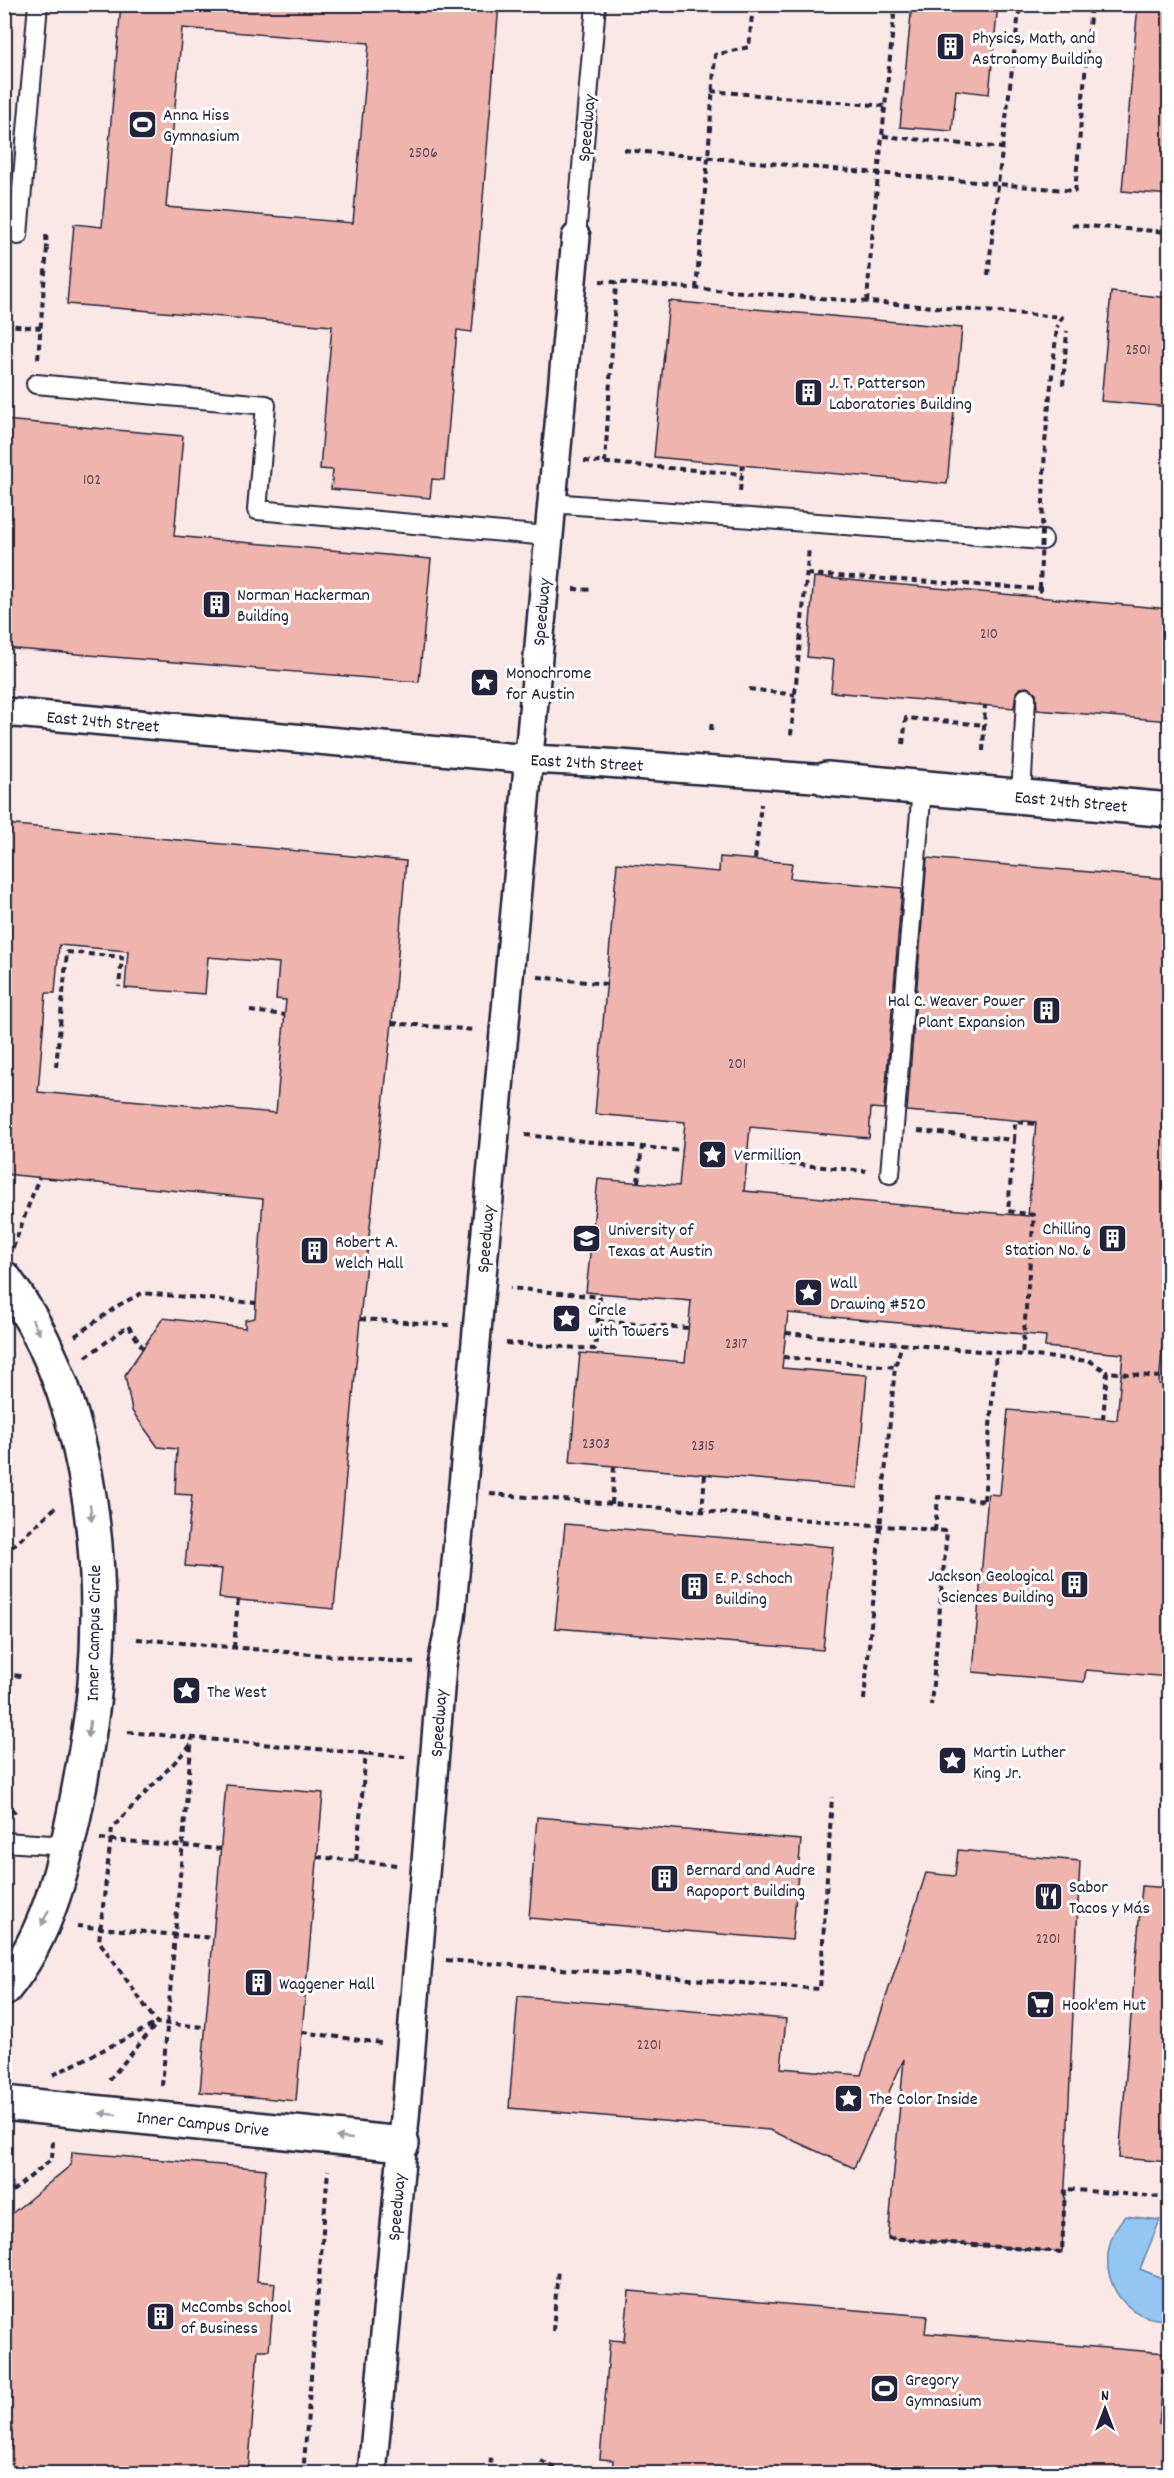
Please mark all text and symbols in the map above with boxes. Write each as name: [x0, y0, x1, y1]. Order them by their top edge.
place label: Physics, Math, and Astronomy Building: [972, 27, 1103, 73]
building icon: Physics, Math, and Astronomy Building: [935, 31, 967, 63]
street label: Speedway: [573, 93, 604, 163]
place label: Anna Hiss Gymnasium: [163, 104, 240, 150]
sports icon: Anna Hiss Gymnasium: [126, 108, 158, 140]
house number: 2506: [408, 143, 438, 165]
house number: 2501: [1126, 340, 1150, 362]
place label: J. T. Patterson Laboratories Building: [829, 372, 972, 418]
building icon: J. T. Patterson Laboratories Building: [792, 376, 824, 408]
house number: 102: [83, 470, 101, 492]
street label: Speedway: [528, 577, 559, 647]
place label: Norman Hackerman Building: [237, 584, 370, 630]
building icon: Norman Hackerman Building: [200, 588, 232, 620]
house number: 210: [980, 624, 998, 646]
place label: Monochrome for Austin: [506, 662, 591, 708]
place icon: Monochrome for Austin: [469, 666, 501, 698]
street label: East 24th Street: [45, 706, 161, 741]
street label: East 24th Street: [530, 749, 644, 780]
street label: East 24th Street: [1013, 786, 1129, 821]
place label: Hal C. Weaver Power Plant Expansion: [888, 990, 1025, 1036]
building icon: Hal C. Weaver Power Plant Expansion: [1030, 994, 1062, 1026]
house number: 201: [728, 1054, 746, 1076]
place icon: Vermillion: [697, 1138, 729, 1170]
place label: Vermillion: [734, 1144, 801, 1169]
street label: Speedway: [472, 1204, 503, 1274]
place label: Chilling Station No. 6: [1005, 1218, 1091, 1264]
place label: University of Texas at Austin: [608, 1219, 713, 1265]
building icon: Chilling Station No. 6: [1096, 1222, 1128, 1254]
school or university icon: University of Texas at Austin: [571, 1223, 603, 1255]
place label: Robert A. Welch Hall: [335, 1231, 404, 1277]
building icon: Robert A. Welch Hall: [298, 1235, 330, 1267]
place label: Wall Drawing #520: [830, 1272, 926, 1318]
place icon: Wall Drawing #520: [793, 1276, 825, 1308]
place label: Circle with Towers: [588, 1299, 669, 1345]
place icon: Circle with Towers: [551, 1303, 583, 1335]
one-way arrow: [31, 1319, 41, 1336]
house number: 2317: [725, 1334, 747, 1356]
house number: 2303: [582, 1434, 610, 1456]
house number: 2315: [691, 1436, 715, 1458]
one-way arrow: [86, 1504, 96, 1523]
street label: Inner Campus Circle: [82, 1564, 109, 1702]
place label: Jackson Geological Sciences Building: [928, 1565, 1055, 1611]
place label: E. P. Schoch Building: [715, 1567, 792, 1613]
building icon: Jackson Geological Sciences Building: [1059, 1569, 1091, 1601]
building icon: E. P. Schoch Building: [678, 1571, 710, 1603]
place icon: The West: [170, 1675, 202, 1707]
place label: The West: [207, 1681, 267, 1706]
street label: Speedway: [426, 1688, 455, 1758]
one-way arrow: [85, 1719, 94, 1738]
place label: Martin Luther King Jr.: [973, 1741, 1066, 1787]
place icon: Martin Luther King Jr.: [936, 1745, 968, 1777]
place label: Bernard and Audre Rapoport Building: [686, 1859, 815, 1905]
building icon: Bernard and Audre Rapoport Building: [649, 1863, 681, 1895]
place label: Sabor Tacos y Más: [1069, 1876, 1150, 1922]
restaurant icon: Sabor Tacos y Más: [1032, 1880, 1064, 1912]
one-way arrow: [41, 1910, 50, 1927]
house number: 2201: [1036, 1929, 1060, 1951]
building icon: Waggener Hall: [242, 1967, 274, 1999]
place label: Waggener Hall: [279, 1973, 375, 1998]
supermarket icon: Hook'em Hut: [1025, 1988, 1057, 2020]
place label: Hook'em Hut: [1062, 1994, 1147, 2019]
house number: 2201: [637, 2035, 661, 2057]
place icon: The Color Inside: [832, 2082, 864, 2114]
place label: The Color Inside: [869, 2088, 978, 2113]
street label: Inner Campus Drive: [135, 2106, 270, 2145]
one-way arrow: [99, 2109, 118, 2119]
one-way arrow: [334, 2133, 353, 2143]
street label: Speedway: [383, 2172, 414, 2242]
place label: McCombs School of Business: [181, 2296, 292, 2342]
building icon: McCombs School of Business: [144, 2300, 176, 2332]
place label: Gregory Gymnasium: [905, 2369, 982, 2415]
sports icon: Gregory Gymnasium: [868, 2373, 900, 2405]
north arrow: [1075, 2379, 1135, 2439]
text: N: [1101, 2385, 1109, 2408]

